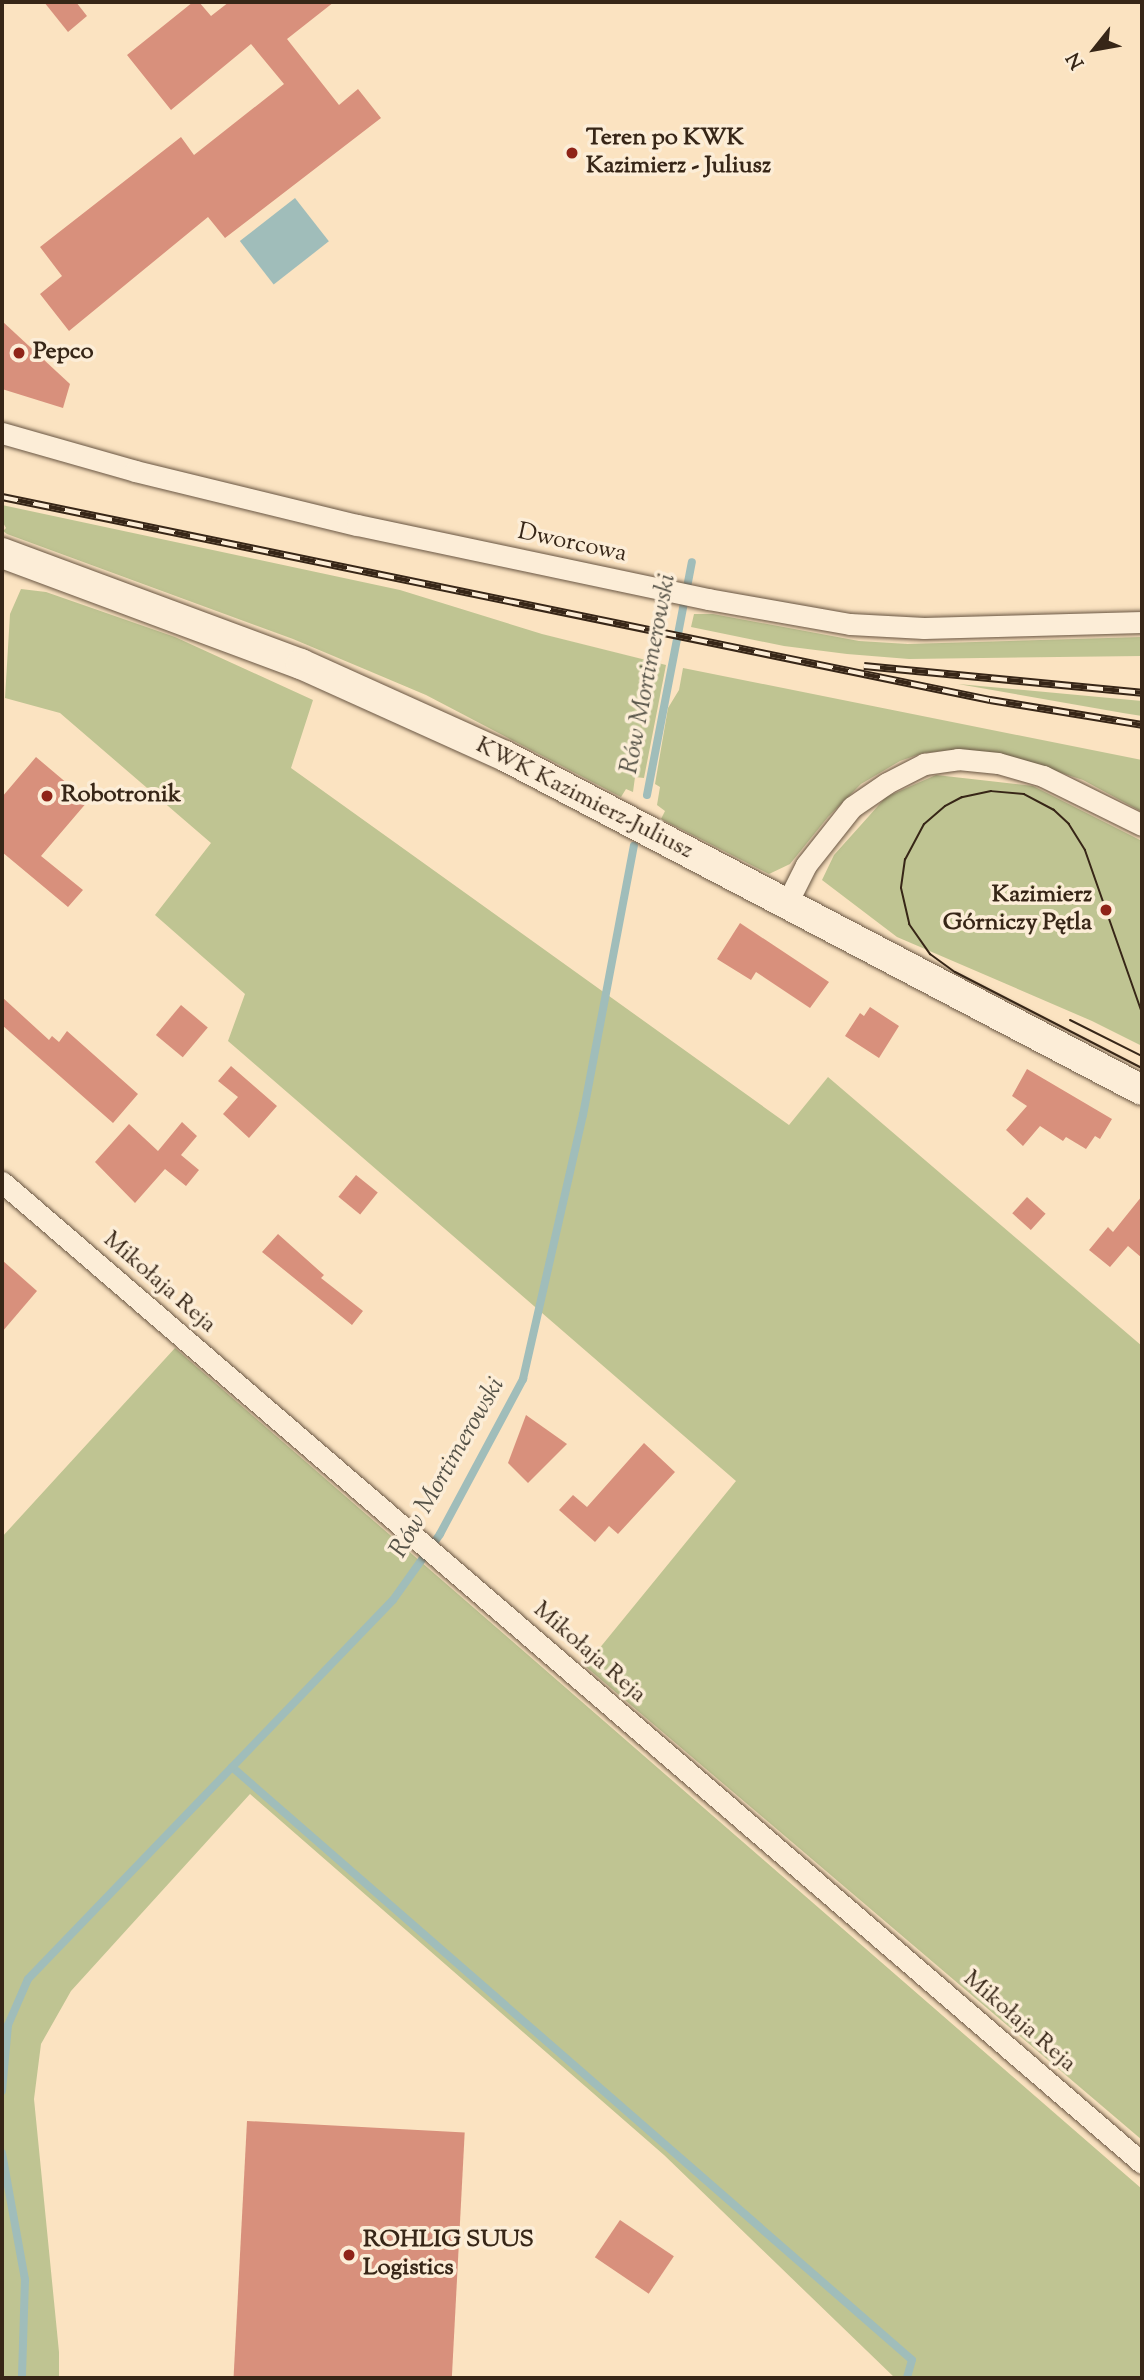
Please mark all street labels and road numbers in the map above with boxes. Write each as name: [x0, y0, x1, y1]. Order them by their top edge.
street label: Dworcowa: [515, 518, 629, 570]
street label: KWK Kazimierz-Juliusz: [470, 732, 698, 866]
street label: Mikołaja Reja: [97, 1226, 221, 1340]
street label: Mikołaja Reja: [527, 1596, 651, 1710]
street label: Mikołaja Reja: [957, 1965, 1081, 2079]

